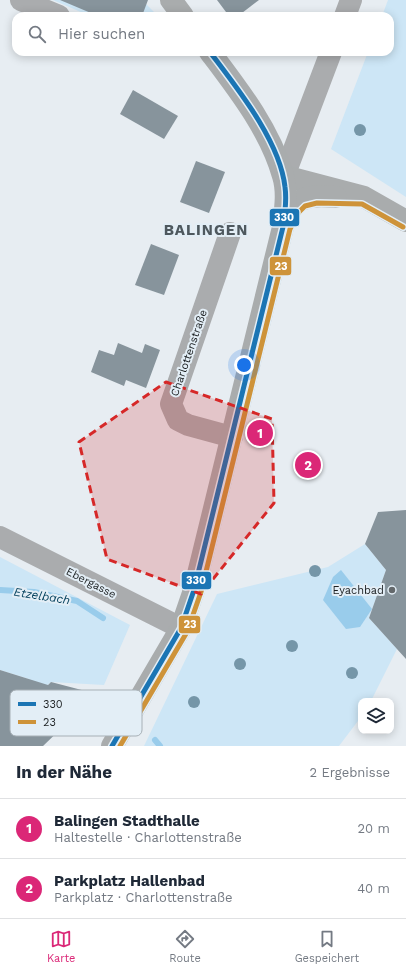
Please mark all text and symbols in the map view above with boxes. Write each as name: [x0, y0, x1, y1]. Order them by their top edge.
search box: [12, 12, 394, 56]
icon: search: [26, 23, 48, 45]
text: Hier suchen: [58, 25, 145, 43]
line badge: 330: [269, 208, 300, 227]
text: 330: [274, 211, 294, 224]
district label: BALINGEN: [164, 221, 248, 239]
line badge: 23: [269, 256, 292, 276]
text: 23: [274, 260, 288, 273]
street label: Charlottenstraße: [168, 308, 210, 398]
your location: [234, 355, 254, 375]
pin: 1: [247, 418, 273, 448]
pin: 2: [295, 450, 321, 480]
street label: Ebergasse: [64, 565, 118, 601]
line badge: 330: [181, 571, 212, 590]
text: 330: [186, 574, 206, 587]
place label: Eyachbad: [333, 584, 384, 597]
water label: Etzelbach: [13, 585, 71, 607]
marker: Eyachbad: [387, 585, 397, 595]
line badge: 23: [178, 615, 201, 634]
text: 23: [183, 618, 197, 631]
legend: [10, 690, 142, 736]
text: 330: [43, 698, 63, 711]
map controls: [358, 698, 394, 734]
button: layers: [358, 698, 394, 734]
text: 23: [43, 716, 56, 729]
text: In der Nähe: [16, 762, 112, 782]
text: 2 Ergebnisse: [309, 765, 390, 780]
text: Balingen Stadthalle: [54, 812, 200, 830]
text: 1: [26, 821, 32, 836]
text: 20 m: [358, 821, 390, 836]
text: Haltestelle · Charlottenstraße: [54, 830, 242, 845]
text: Parkplatz Hallenbad: [54, 872, 205, 890]
text: 2: [25, 881, 33, 896]
text: 40 m: [357, 881, 390, 896]
text: Parkplatz · Charlottenstraße: [54, 890, 233, 905]
tab: Karte: [47, 928, 75, 965]
tab: Route: [169, 928, 201, 965]
tab: Gespeichert: [295, 928, 359, 965]

